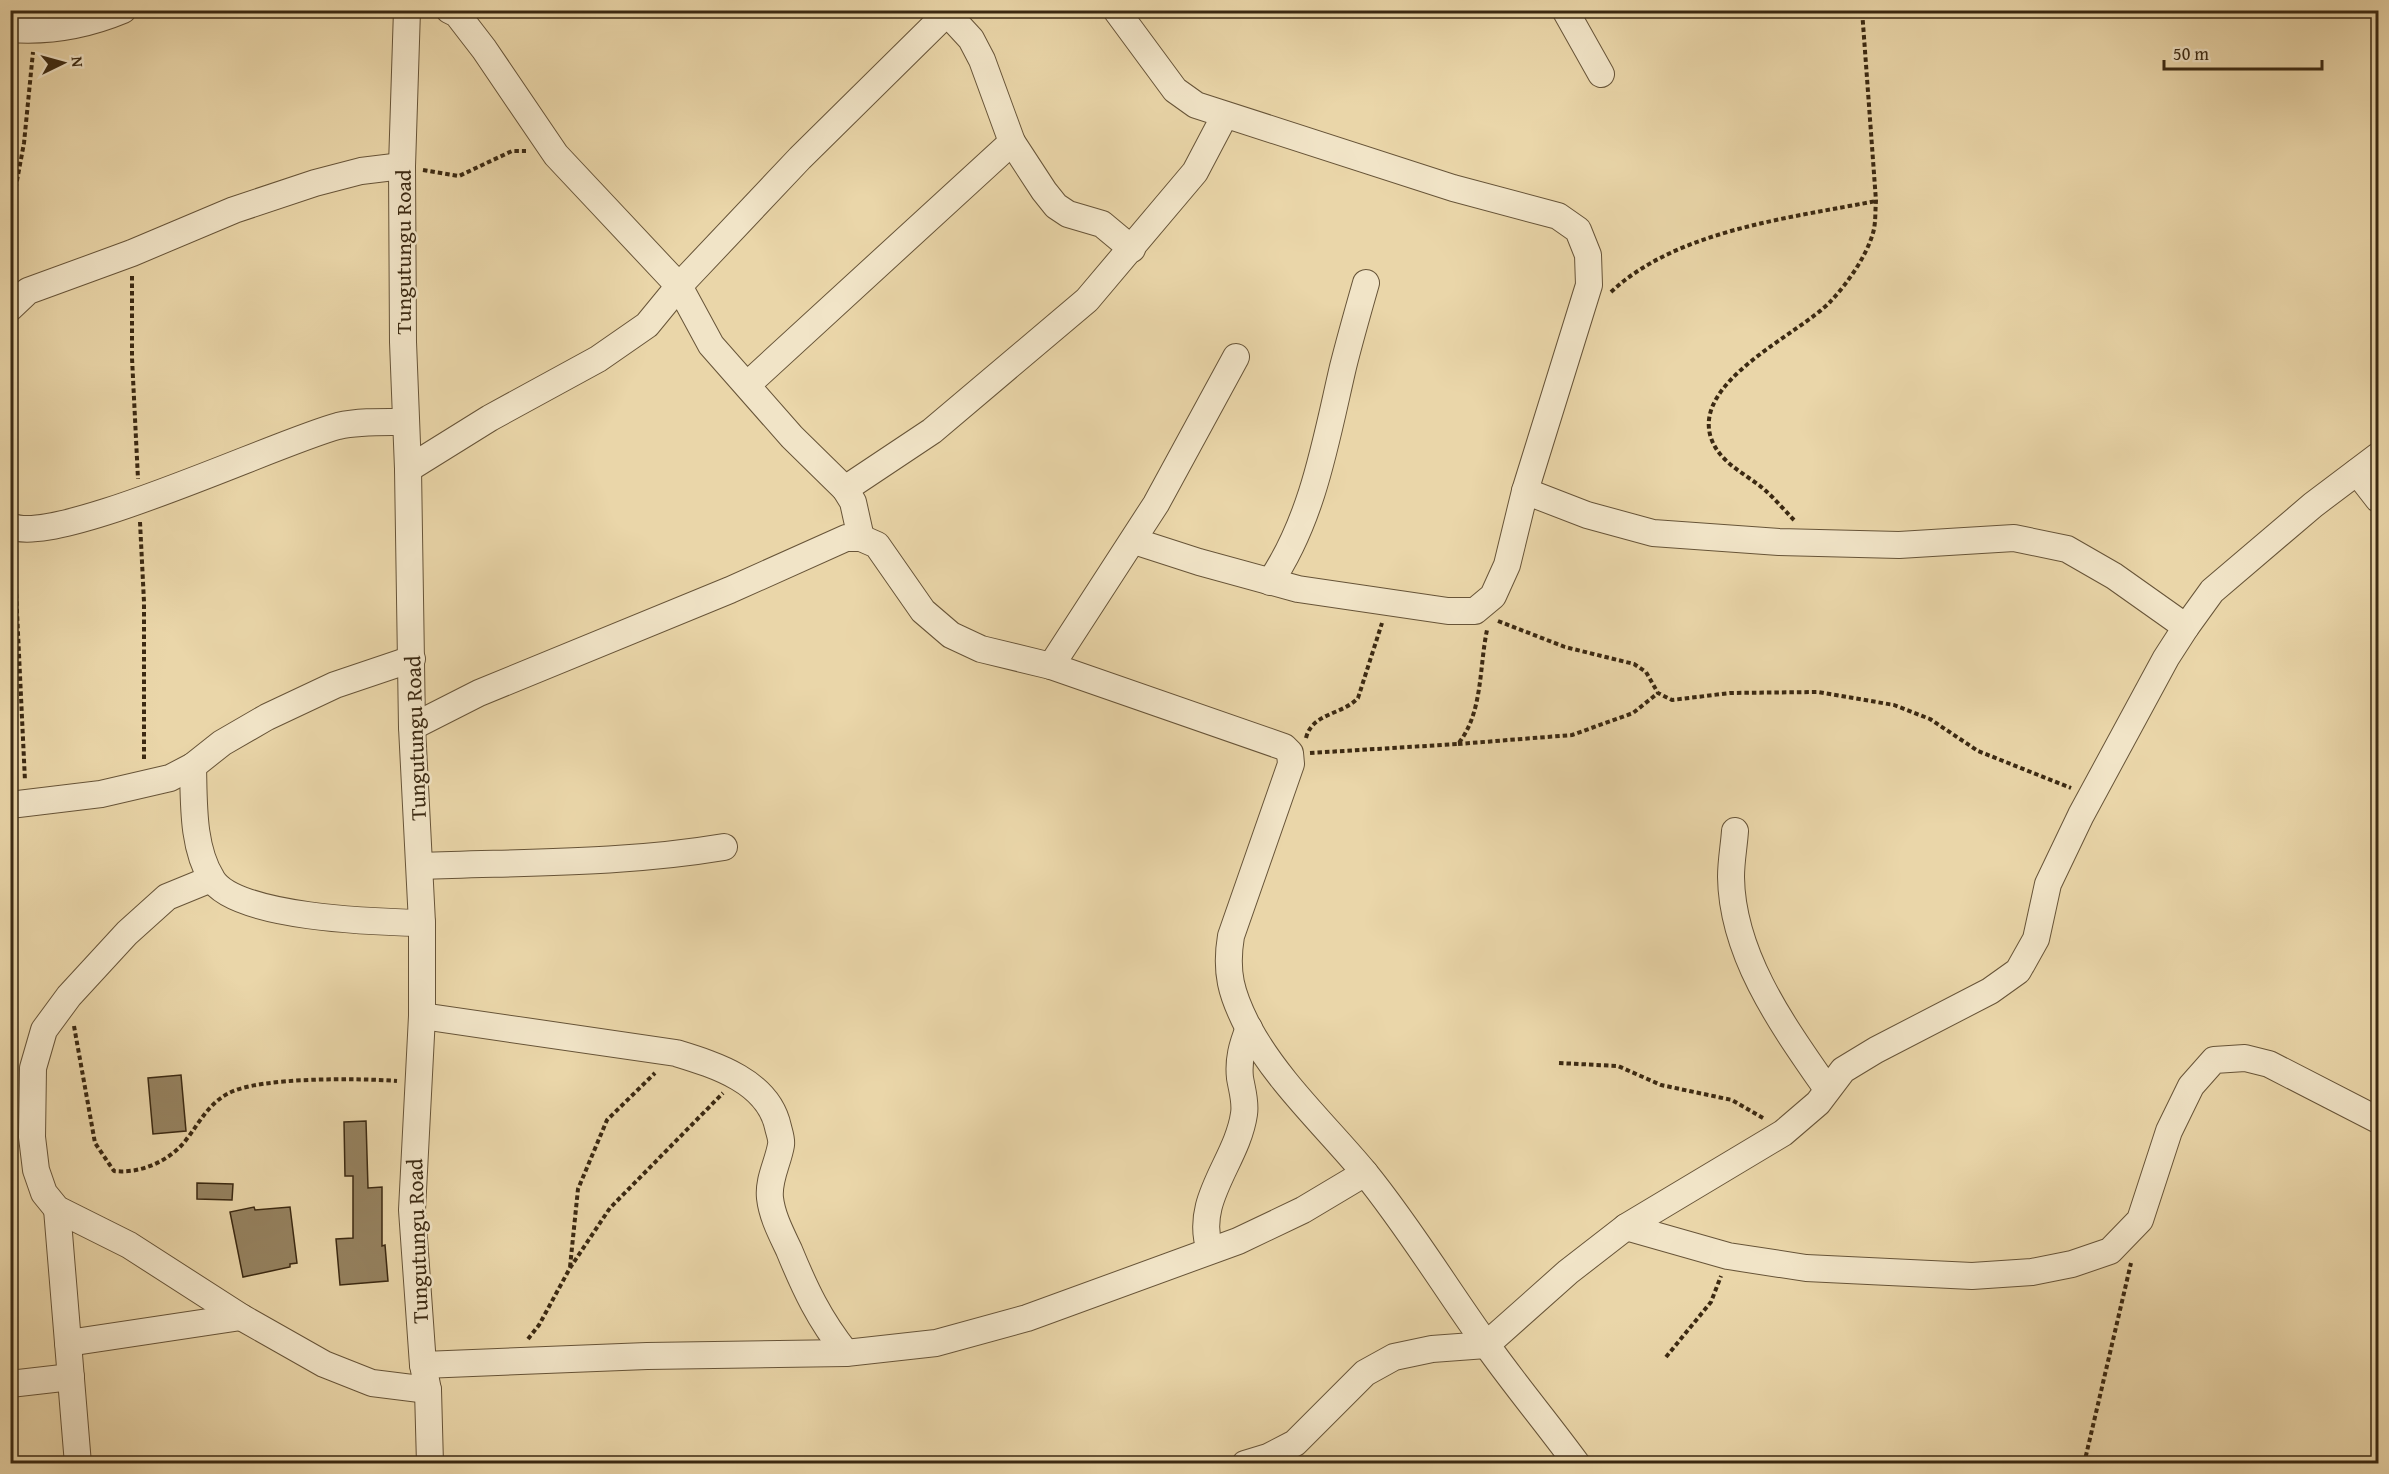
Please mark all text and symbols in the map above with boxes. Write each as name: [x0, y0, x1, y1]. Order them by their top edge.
north arrow: [33, 33, 93, 93]
scale bar: [2164, 33, 2322, 71]
text: 50 m: [2173, 40, 2209, 67]
text: N: [66, 55, 90, 68]
street label: Tungutungu Road: [387, 169, 419, 335]
street label: Tungutungu Road: [396, 655, 434, 821]
street label: Tungutungu Road: [398, 1158, 436, 1324]

